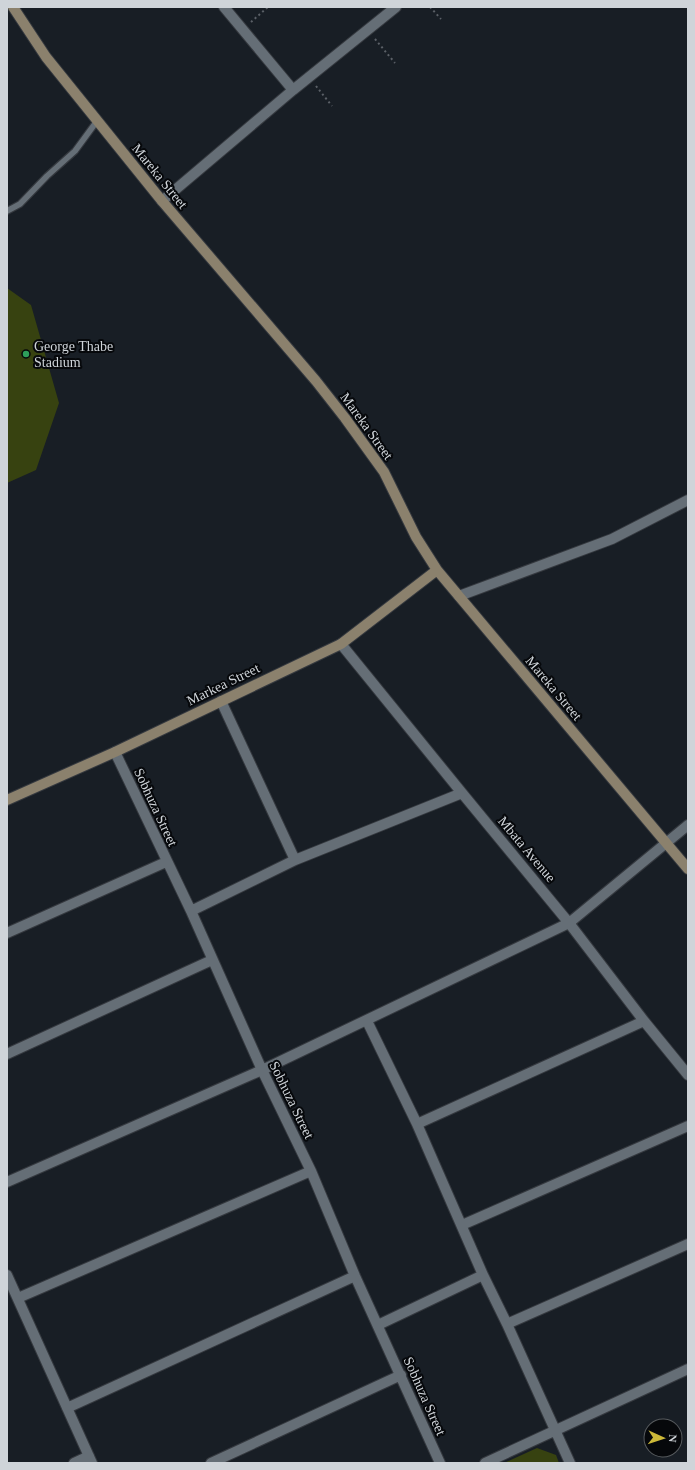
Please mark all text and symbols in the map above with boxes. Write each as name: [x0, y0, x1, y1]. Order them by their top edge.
street label: Mareka Street: [129, 141, 190, 212]
place label: George Thabe Stadium: [34, 339, 113, 370]
marker: George Thabe Stadium: [21, 349, 31, 359]
street label: Mareka Street: [337, 390, 396, 463]
street label: Mareka Street: [523, 653, 585, 723]
street label: Markea Street: [184, 660, 262, 708]
street label: Sobhuza Street: [131, 766, 180, 849]
street label: Mbata Avenue: [495, 813, 558, 885]
street label: Sobhuza Street: [266, 1059, 317, 1142]
street label: Sobhuza Street: [401, 1355, 449, 1438]
north arrow: [643, 1418, 683, 1458]
text: N: [667, 1434, 679, 1443]

